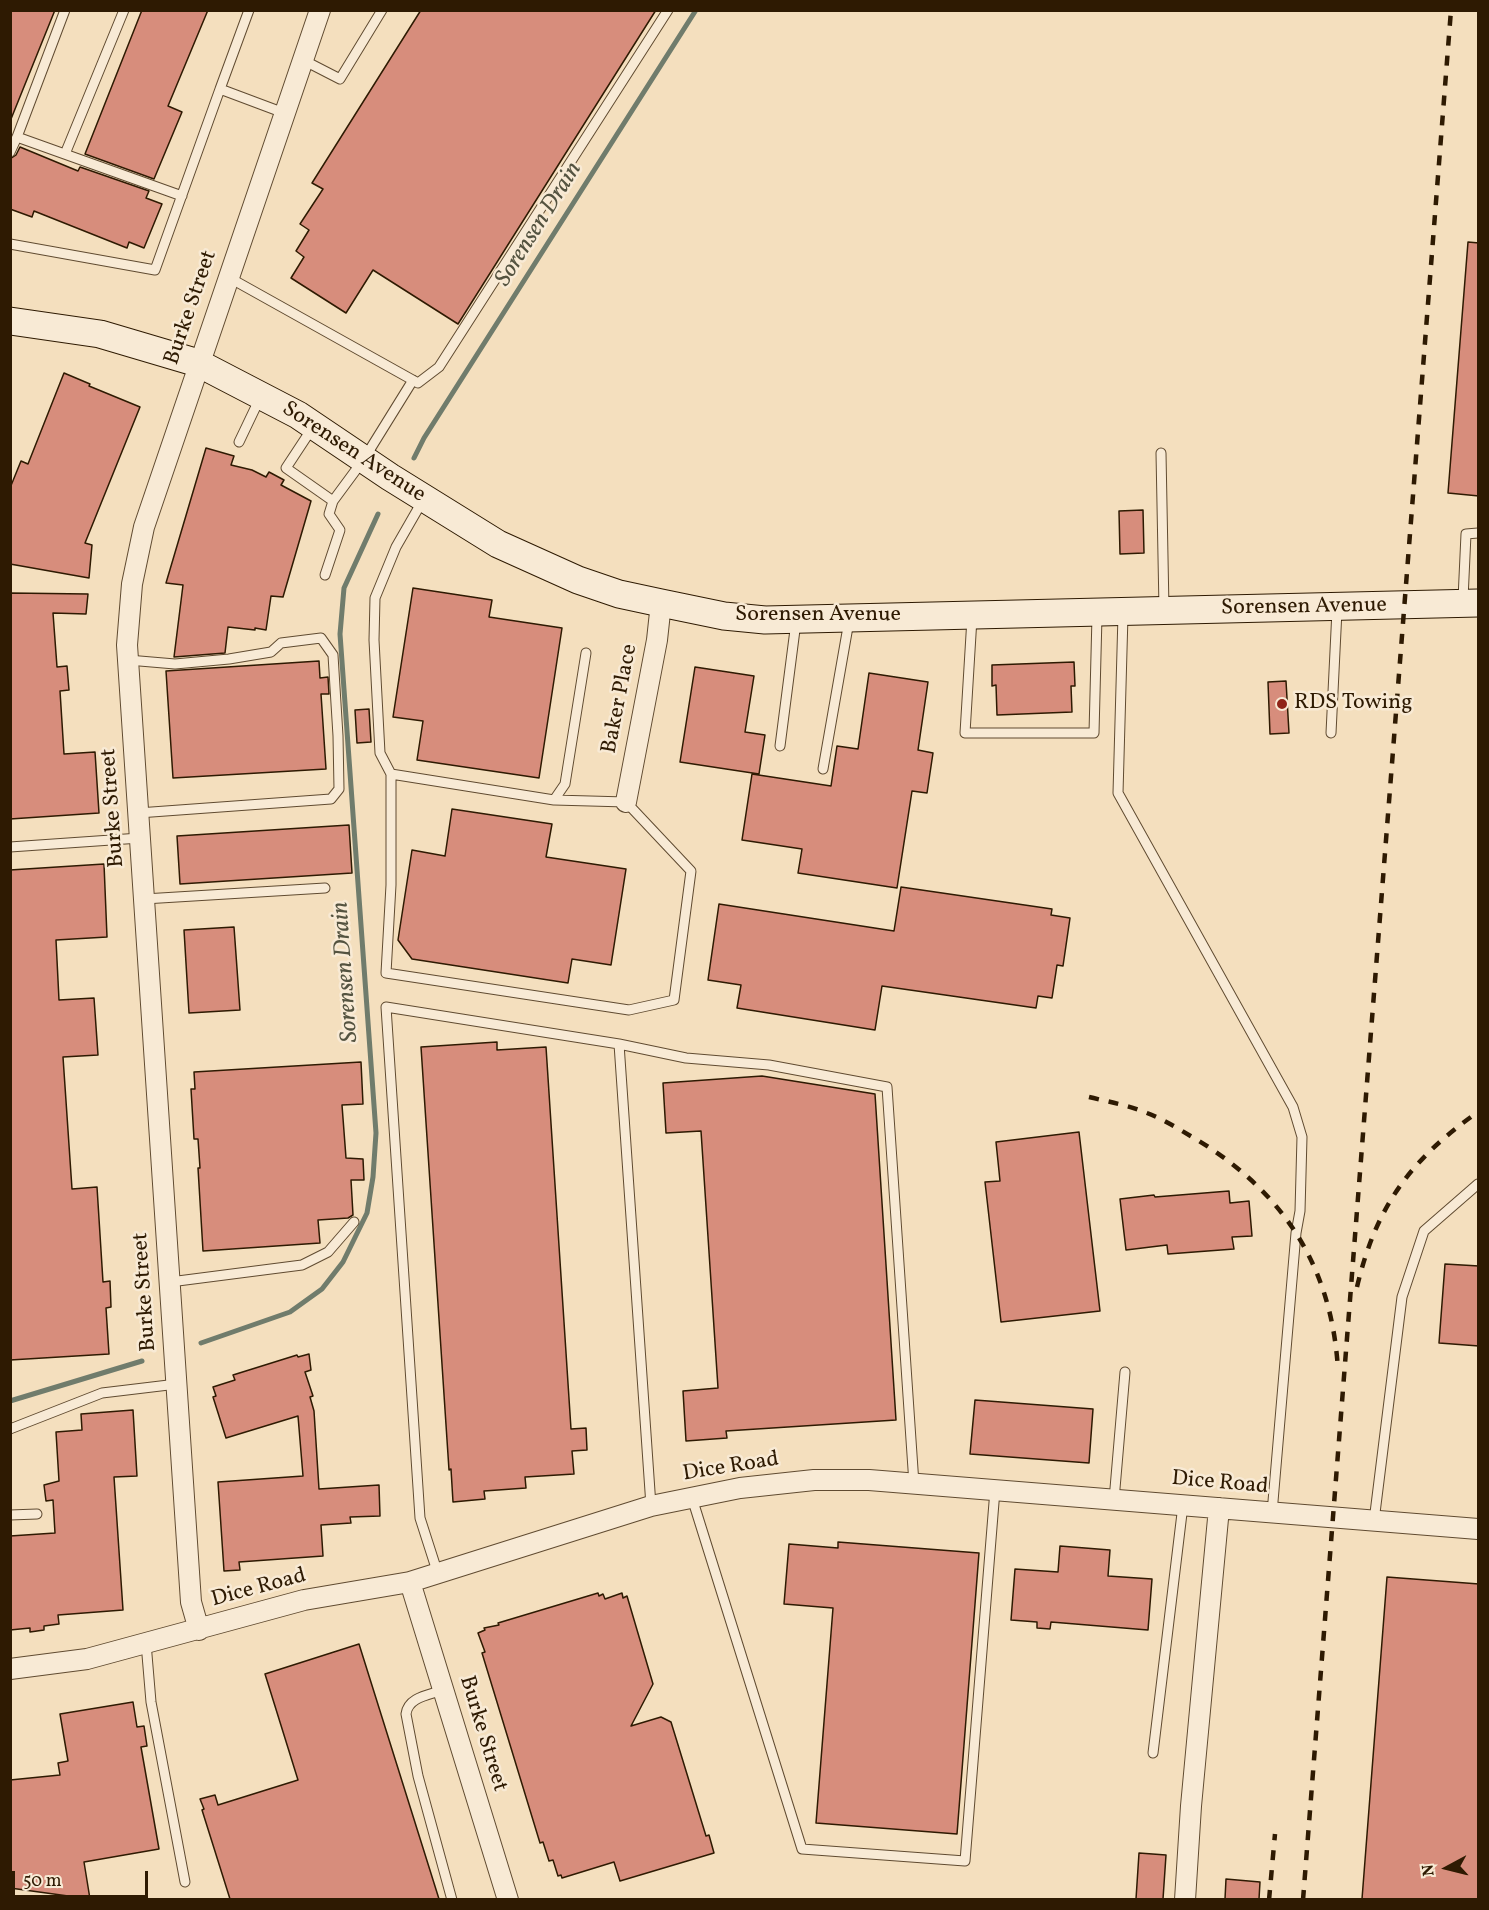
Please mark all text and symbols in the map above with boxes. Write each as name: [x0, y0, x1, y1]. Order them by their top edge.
water label: Sorensen Drain: [490, 158, 590, 292]
street label: Burke Street: [160, 247, 224, 369]
street label: Sorensen Avenue: [276, 397, 430, 509]
street label: Sorensen Avenue: [1221, 593, 1387, 623]
street label: Sorensen Avenue: [735, 603, 901, 629]
street label: Baker Place: [597, 642, 645, 756]
place label: RDS Towing: [1294, 691, 1412, 717]
marker: RDS Towing: [1275, 697, 1289, 711]
street label: Burke Street: [97, 747, 131, 869]
water label: Sorensen Drain: [328, 901, 366, 1043]
street label: Burke Street: [129, 1231, 163, 1353]
street label: Dice Road: [681, 1447, 781, 1489]
street label: Dice Road: [1171, 1467, 1269, 1501]
street label: Dice Road: [209, 1564, 309, 1614]
street label: Burke Street: [452, 1673, 512, 1795]
north arrow: [1417, 1838, 1477, 1898]
scale bar: [15, 1859, 152, 1897]
text: N: [1418, 1863, 1441, 1877]
text: 50 m: [23, 1869, 62, 1894]

